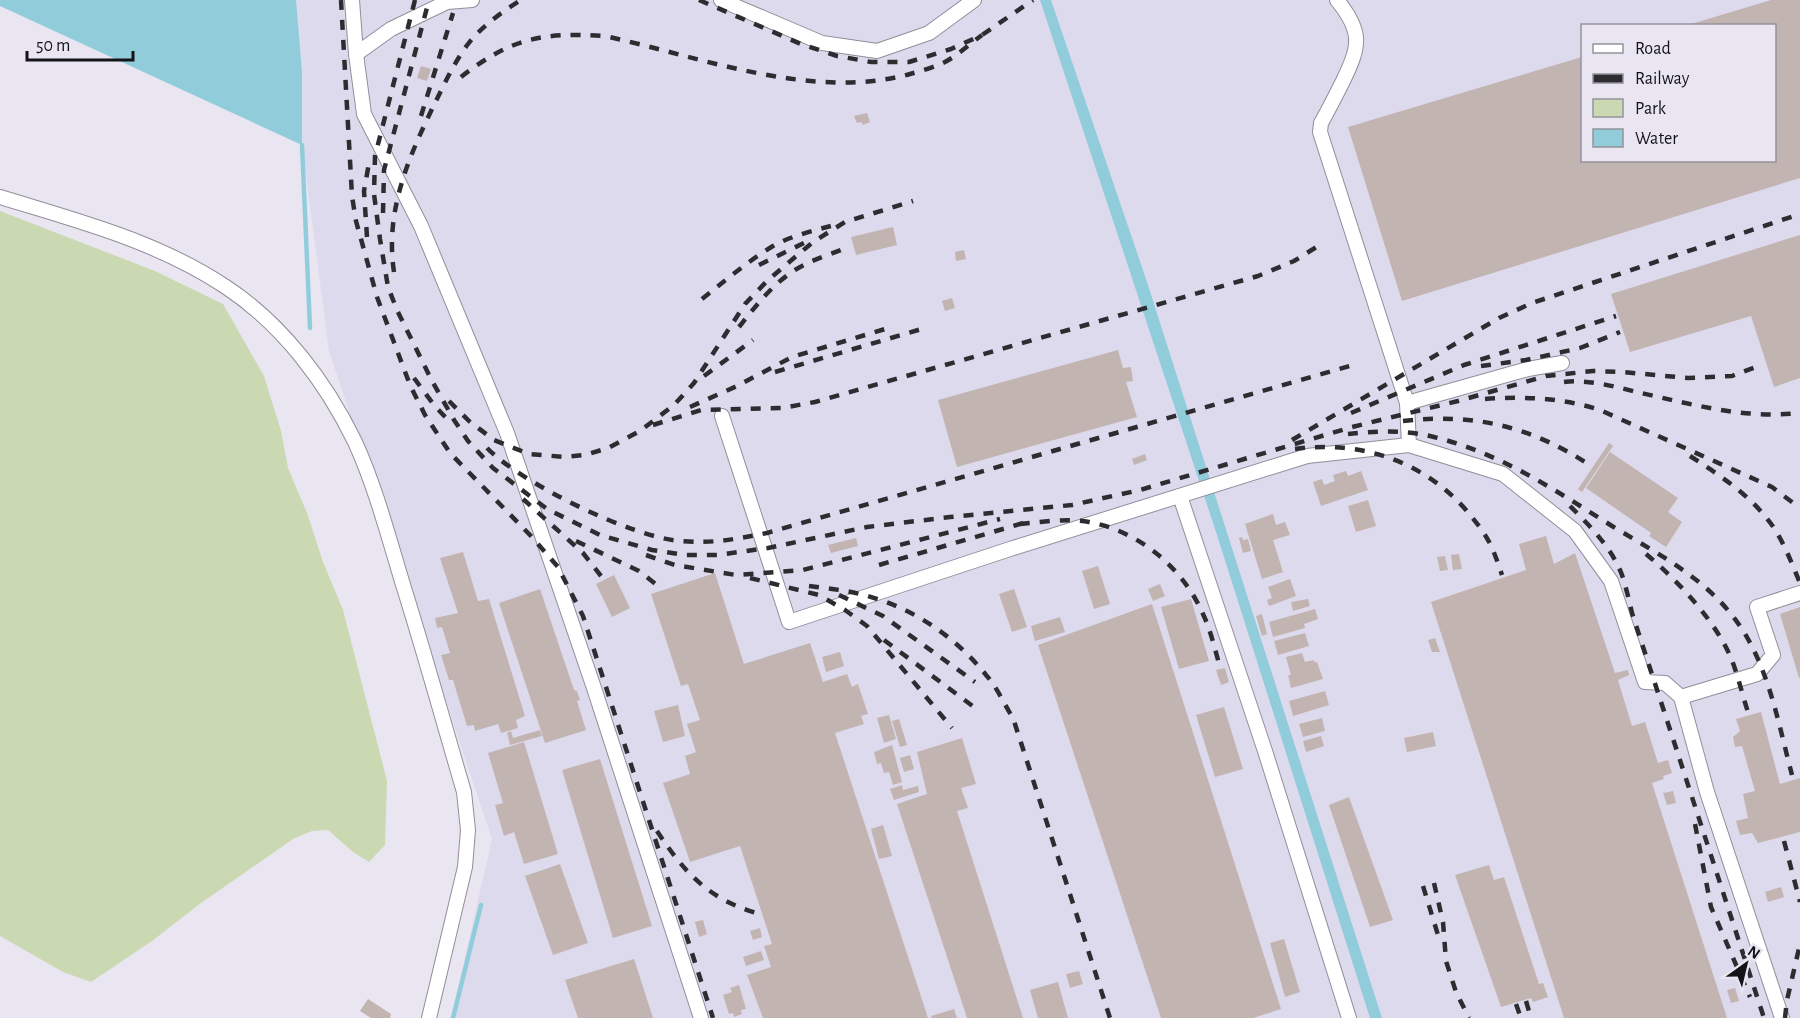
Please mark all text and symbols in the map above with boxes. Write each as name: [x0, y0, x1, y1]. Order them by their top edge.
scale bar: [27, 24, 134, 62]
legend: [1581, 24, 1776, 162]
text: 50 m: [36, 37, 70, 55]
text: Road: [1635, 40, 1671, 58]
text: Railway: [1635, 70, 1690, 88]
text: Park: [1635, 100, 1667, 118]
text: Water: [1635, 130, 1678, 148]
north arrow: [1716, 934, 1776, 994]
text: N: [1745, 943, 1763, 962]

